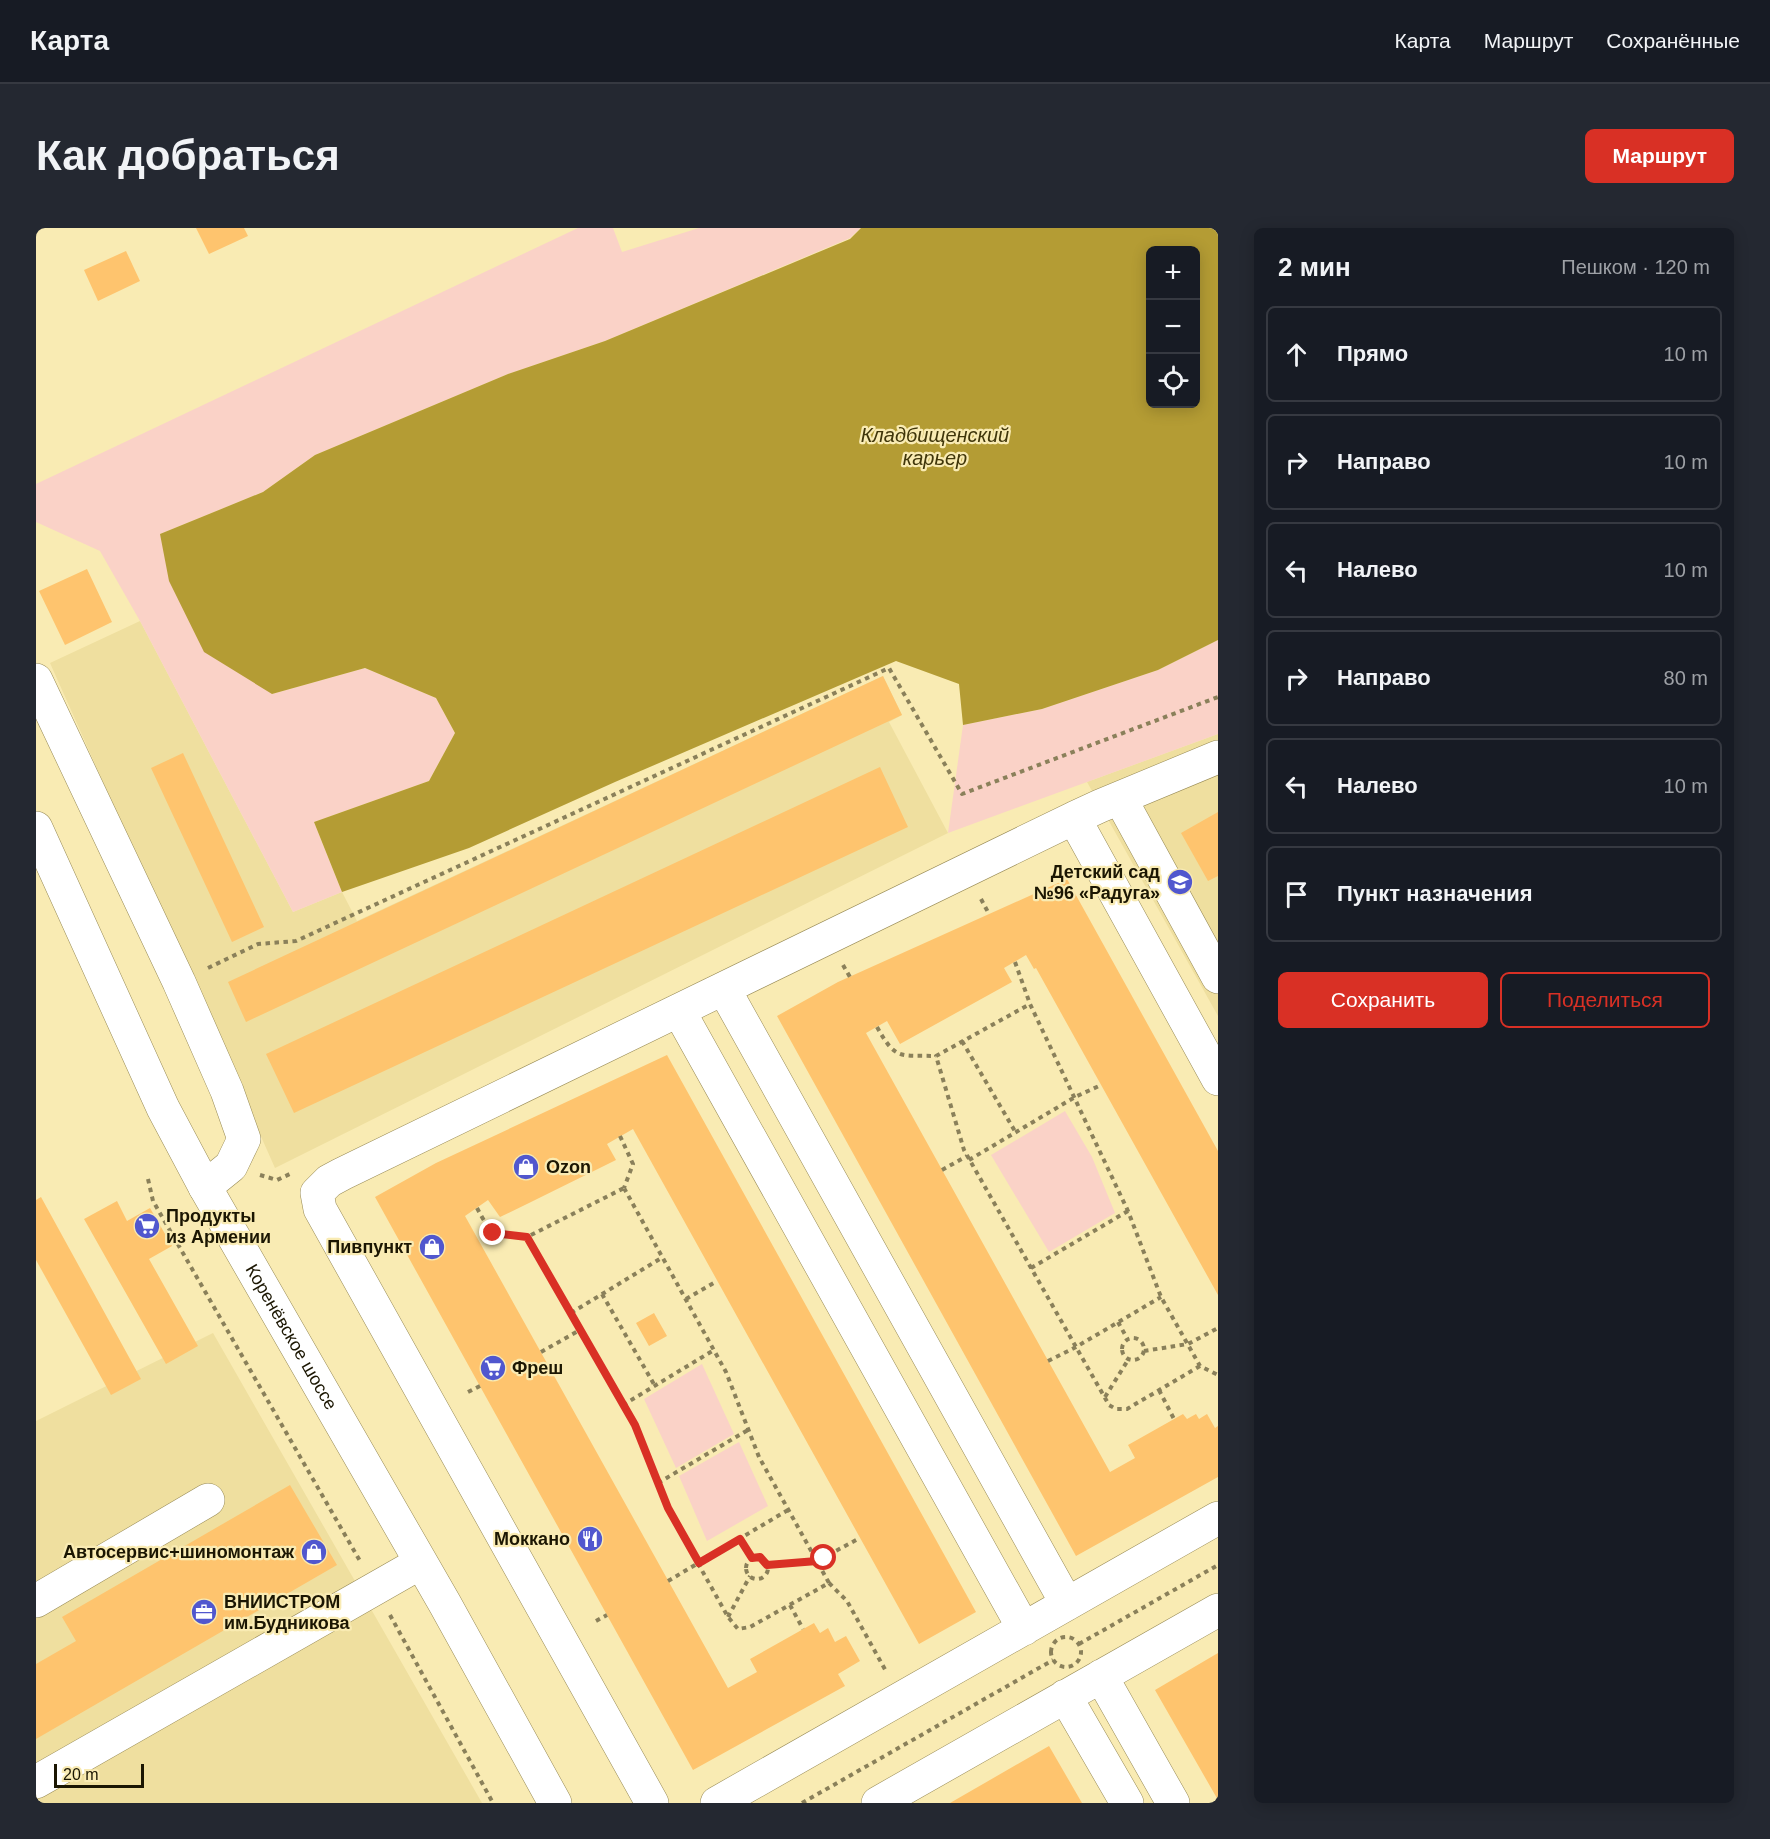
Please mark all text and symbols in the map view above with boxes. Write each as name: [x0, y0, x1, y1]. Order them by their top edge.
text: Карта: [30, 25, 109, 56]
text: Карта: [1395, 29, 1451, 52]
text: Маршрут: [1484, 29, 1573, 52]
text: Сохранённые: [1606, 29, 1740, 52]
button: Маршрут: [1585, 129, 1734, 183]
text: Как добраться: [36, 132, 340, 179]
map controls: [1146, 246, 1200, 408]
button: +: [1146, 246, 1200, 300]
text: 2 мин: [1278, 252, 1351, 282]
text: Пешком · 120 m: [1561, 256, 1710, 278]
button: −: [1146, 300, 1200, 354]
icon: ahead: [1280, 338, 1313, 371]
text: Прямо: [1337, 341, 1408, 366]
text: 10 m: [1664, 343, 1708, 365]
button: locate: [1146, 354, 1200, 408]
water label: Кладбищенский карьер: [861, 424, 1009, 469]
icon: right: [1280, 446, 1313, 479]
text: Направо: [1337, 449, 1431, 474]
text: 10 m: [1664, 451, 1708, 473]
icon: left: [1280, 554, 1313, 587]
text: Налево: [1337, 557, 1418, 582]
text: 10 m: [1664, 559, 1708, 581]
icon: right: [1280, 662, 1313, 695]
text: Направо: [1337, 665, 1431, 690]
text: 80 m: [1664, 667, 1708, 689]
icon: left: [1280, 770, 1313, 803]
text: Налево: [1337, 773, 1418, 798]
text: 10 m: [1664, 775, 1708, 797]
place label: Детский сад №96 «Радуга»: [1034, 862, 1161, 903]
school or university icon: Детский сад №96 «Радуга»: [1165, 867, 1195, 897]
icon: arrive: [1280, 878, 1313, 911]
text: Пункт назначения: [1337, 881, 1533, 906]
button: Сохранить: [1278, 972, 1488, 1028]
button: Поделиться: [1500, 972, 1710, 1028]
shop icon: Ozon: [511, 1152, 541, 1182]
place label: Ozon: [546, 1157, 591, 1177]
place label: Продукты из Армении: [166, 1206, 271, 1247]
supermarket icon: Продукты из Армении: [132, 1211, 162, 1241]
route end: [479, 1219, 505, 1245]
shop icon: Пивпункт: [417, 1232, 447, 1262]
place label: Пивпункт: [327, 1237, 412, 1257]
street label: Коренёвское шоссе: [242, 1261, 341, 1413]
supermarket icon: Фреш: [478, 1353, 508, 1383]
place label: Фреш: [512, 1358, 563, 1378]
restaurant icon: Моккано: [575, 1524, 605, 1554]
place label: Моккано: [494, 1529, 570, 1549]
shop icon: Автосервис+шиномонтаж: [299, 1537, 329, 1567]
place label: Автосервис+шиномонтаж: [63, 1542, 294, 1562]
route start: [810, 1544, 836, 1570]
place label: ВНИИСТРОМ им.Будникова: [224, 1592, 351, 1633]
office icon: ВНИИСТРОМ им.Будникова: [189, 1597, 219, 1627]
scale bar: [54, 1761, 144, 1788]
text: 20 m: [63, 1766, 99, 1783]

